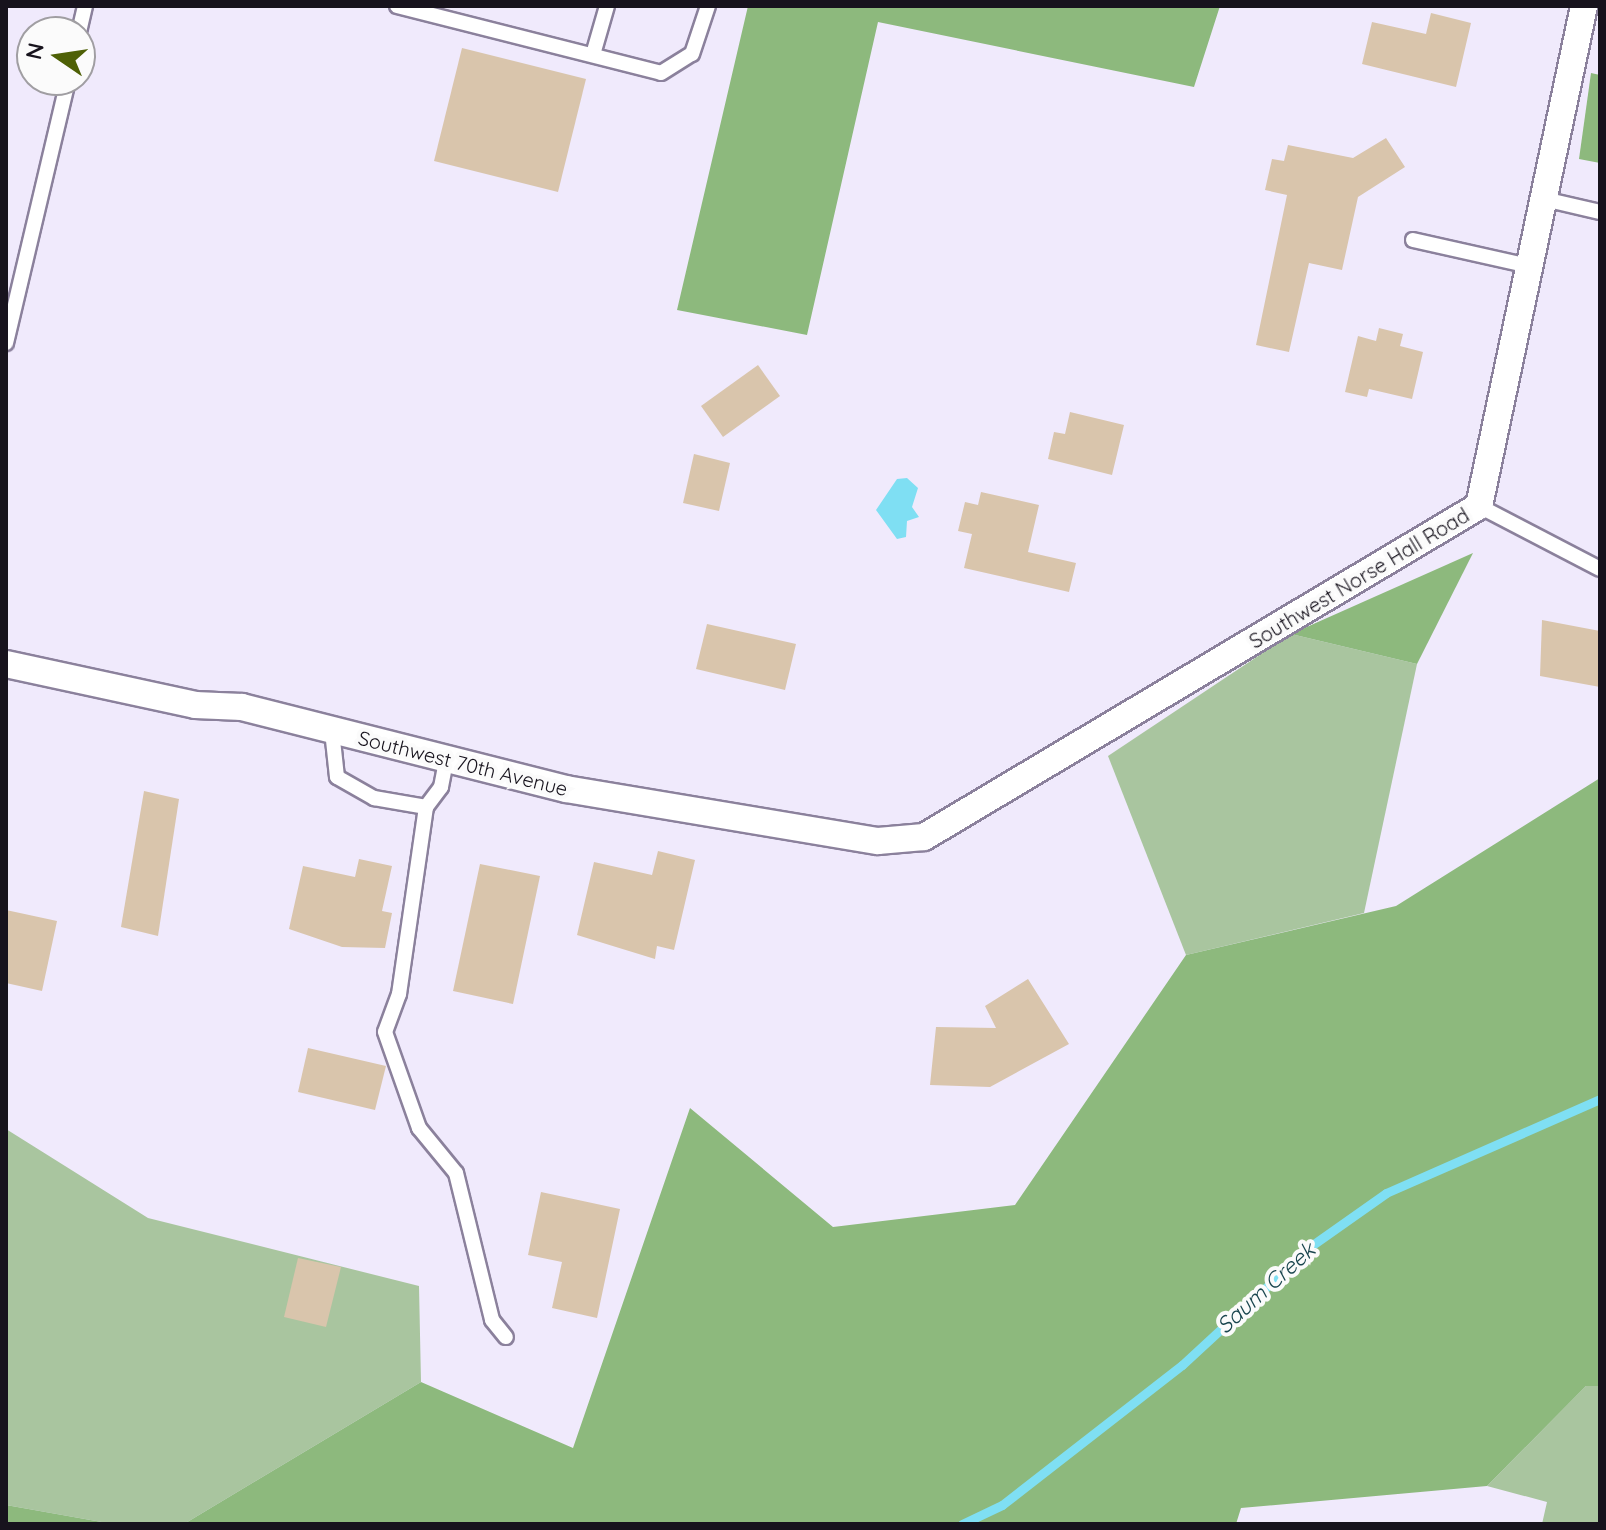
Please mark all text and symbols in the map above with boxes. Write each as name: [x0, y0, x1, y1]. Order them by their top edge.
north arrow: [16, 16, 96, 96]
text: N: [19, 40, 50, 62]
street label: Southwest Norse Hall Road: [1245, 503, 1473, 653]
street label: Southwest 70th Avenue: [356, 725, 570, 801]
water label: Saum Creek: [1211, 1237, 1321, 1339]

